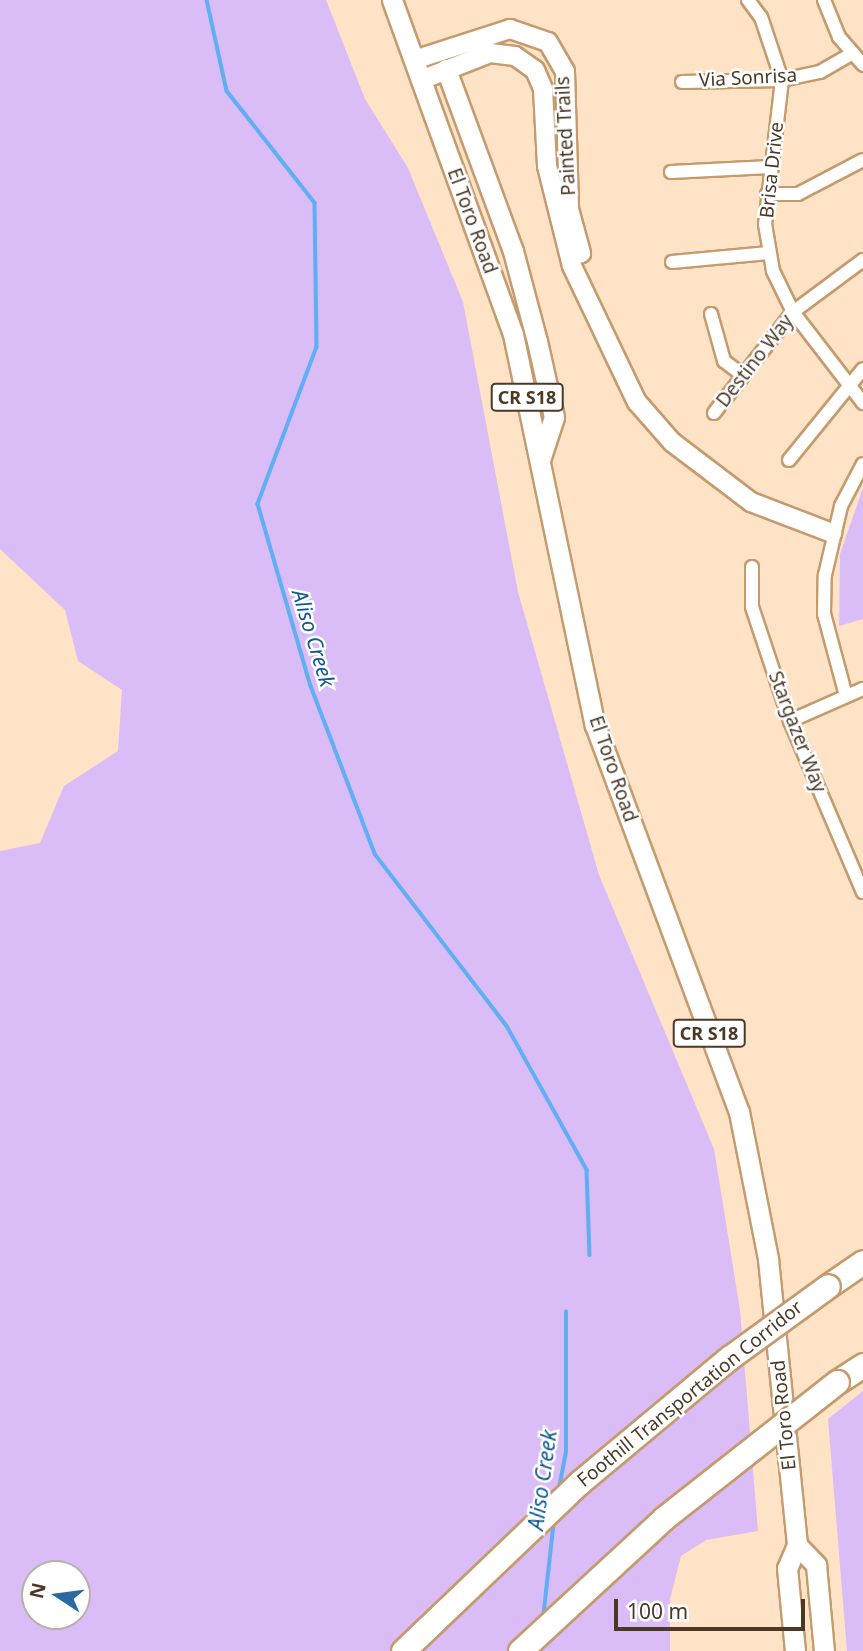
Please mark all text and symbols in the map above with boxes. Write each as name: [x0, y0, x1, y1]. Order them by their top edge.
street label: Via Sonrisa: [698, 64, 798, 92]
street label: Painted Trails: [551, 76, 581, 196]
street label: Brisa Drive: [756, 121, 788, 219]
street label: El Toro Road: [442, 165, 502, 277]
street label: Destino Way: [712, 310, 798, 412]
road number: CR S18: [490, 382, 564, 412]
water label: Aliso Creek: [287, 586, 341, 690]
street label: Stargazer Way: [763, 668, 831, 796]
street label: El Toro Road: [584, 713, 642, 825]
road number: CR S18: [672, 1018, 746, 1048]
street label: Foothill Transportation Corridor: [573, 1296, 807, 1492]
street label: El Toro Road: [767, 1359, 801, 1471]
water label: Aliso Creek: [523, 1428, 561, 1532]
north arrow: [21, 1560, 91, 1630]
text: N: [23, 1580, 52, 1601]
scale bar: [618, 1584, 809, 1628]
text: 100 m: [627, 1597, 688, 1625]

